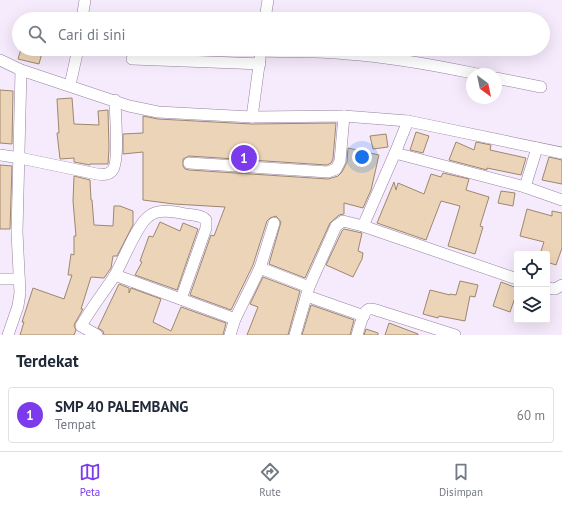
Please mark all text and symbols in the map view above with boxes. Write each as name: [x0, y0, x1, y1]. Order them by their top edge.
search box: [12, 12, 550, 56]
icon: search: [26, 23, 48, 45]
text: Cari di sini: [58, 25, 126, 44]
north arrow: [466, 68, 502, 104]
pin: 1: [231, 143, 257, 173]
your location: [352, 147, 372, 167]
map controls: [514, 251, 550, 323]
button: locate: [514, 251, 550, 287]
button: layers: [514, 287, 550, 323]
text: Terdekat: [16, 350, 79, 372]
text: SMP 40 PALEMBANG: [55, 397, 189, 416]
text: 1: [26, 407, 34, 424]
text: 60 m: [517, 407, 545, 424]
text: Tempat: [55, 416, 96, 433]
tab: Peta: [79, 461, 101, 499]
tab: Rute: [259, 461, 281, 499]
tab: Disimpan: [439, 461, 483, 499]

